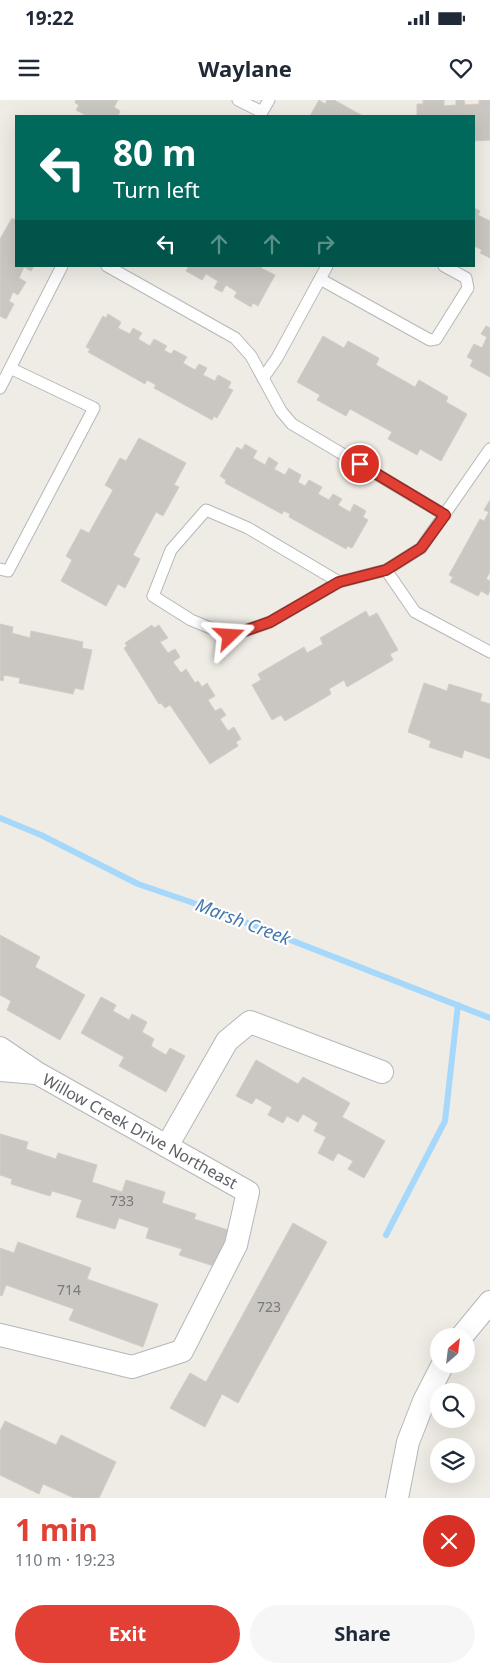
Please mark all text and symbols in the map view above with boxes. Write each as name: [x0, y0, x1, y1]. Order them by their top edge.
text: 19:22: [25, 5, 74, 31]
text: Waylane: [198, 53, 292, 83]
icon: menu: [15, 54, 43, 82]
icon: heart: [447, 54, 475, 82]
text: 80 m: [113, 129, 196, 176]
icon: left: [30, 135, 95, 200]
text: Turn left: [113, 174, 200, 204]
icon: left: [152, 230, 180, 258]
icon: ahead: [205, 230, 233, 258]
icon: ahead: [258, 230, 286, 258]
icon: right: [311, 230, 339, 258]
pin: [339, 443, 381, 485]
icon: arrive: [346, 450, 374, 478]
position arrow: [203, 609, 255, 661]
water label: Marsh Creek: [193, 892, 295, 951]
street label: Willow Creek Drive Northeast: [39, 1068, 242, 1194]
house number: 733: [110, 1191, 134, 1210]
house number: 714: [57, 1280, 81, 1299]
house number: 723: [257, 1297, 281, 1316]
north arrow: [430, 1328, 475, 1372]
map controls: [430, 1328, 475, 1483]
button: search: [430, 1383, 475, 1428]
button: layers: [430, 1438, 475, 1483]
text: 1 min: [15, 1509, 98, 1550]
button: close: [423, 1515, 475, 1567]
text: 110 m · 19:23: [15, 1549, 115, 1571]
button: Exit: [15, 1605, 240, 1663]
button: Share: [250, 1605, 475, 1663]

